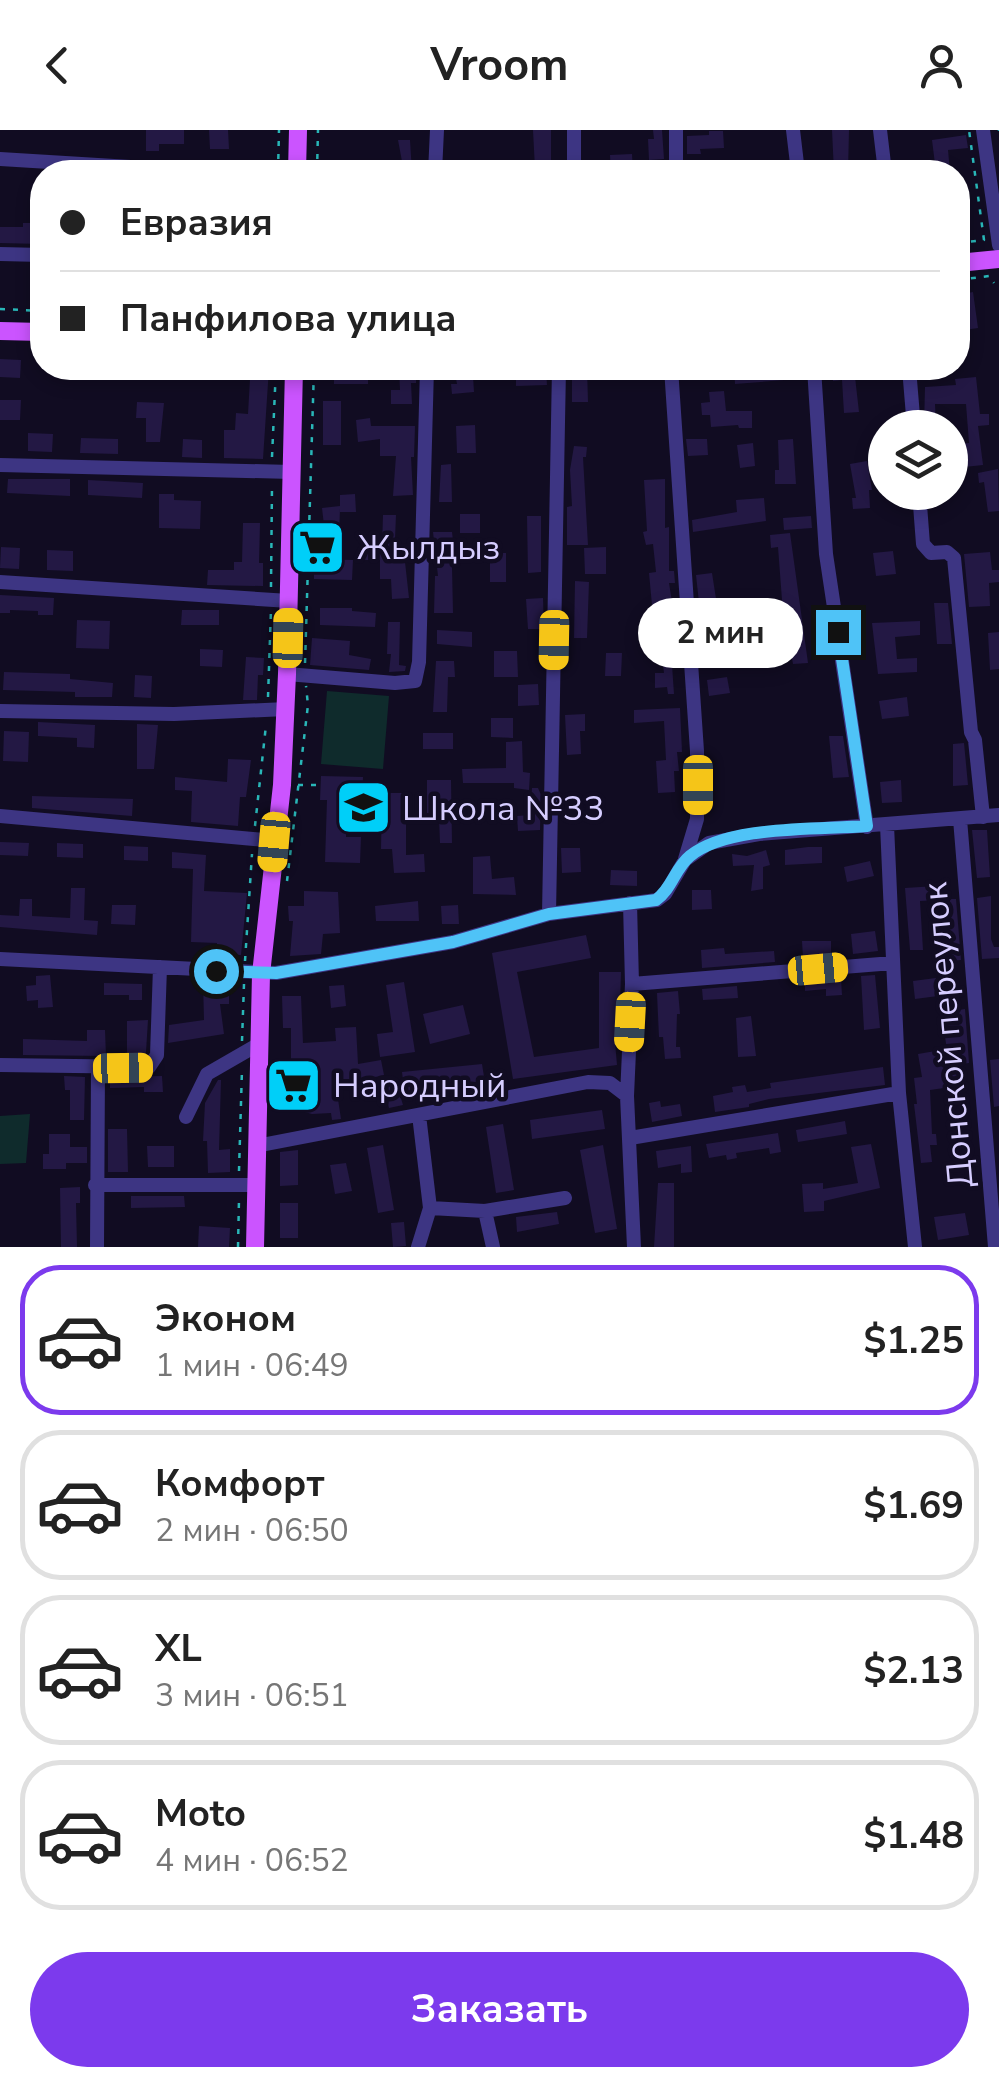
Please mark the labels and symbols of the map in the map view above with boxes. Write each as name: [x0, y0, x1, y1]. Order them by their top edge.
supermarket icon: Жылдыз: [288, 517, 348, 577]
place label: Жылдыз: [357, 524, 500, 571]
callout: 2 мин: [638, 597, 803, 667]
car: [272, 608, 304, 668]
car: [538, 610, 570, 670]
route end: [816, 610, 861, 655]
car: [683, 755, 713, 815]
school or university icon: Школа №33: [333, 778, 393, 838]
place label: Школа №33: [402, 785, 604, 832]
car: [256, 811, 292, 873]
street label: Донской переулок: [911, 880, 985, 1190]
route start: [194, 949, 239, 994]
car: [787, 951, 849, 987]
car: [613, 991, 647, 1053]
car: [93, 1052, 153, 1084]
supermarket icon: Народный: [264, 1055, 324, 1115]
place label: Народный: [333, 1062, 506, 1109]

